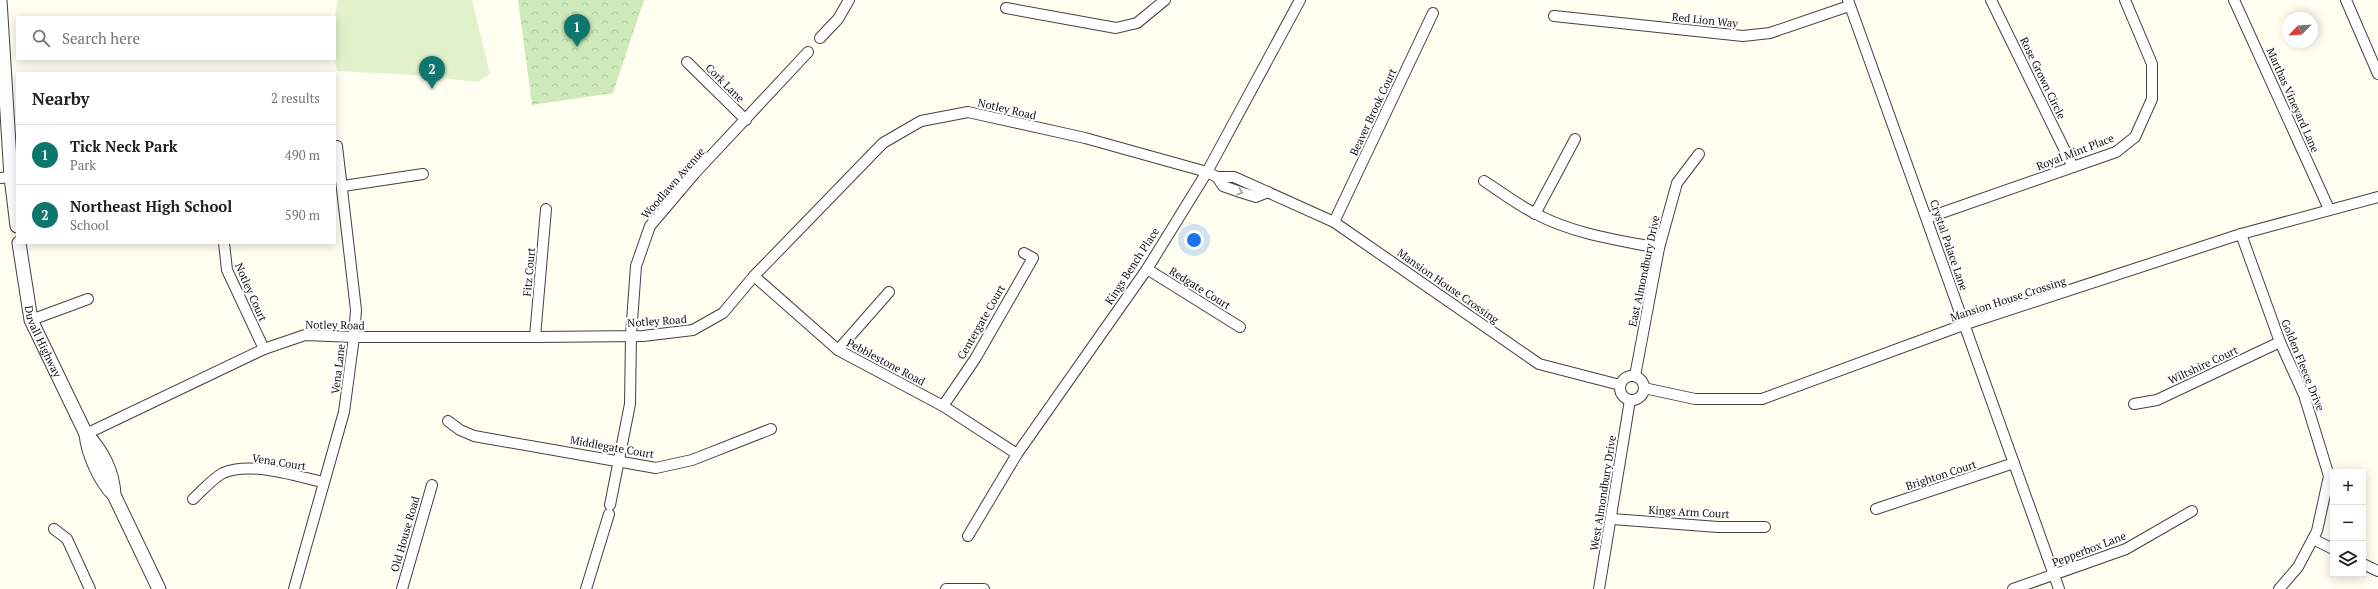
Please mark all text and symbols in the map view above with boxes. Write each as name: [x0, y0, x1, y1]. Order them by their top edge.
street label: Red Lion Way: [1671, 10, 1739, 30]
north arrow: [2282, 12, 2318, 48]
pin: 1: [564, 14, 590, 47]
search box: [16, 16, 336, 60]
icon: search: [30, 27, 52, 49]
text: Search here: [62, 28, 140, 48]
street label: Rose Grown Circle: [2017, 35, 2069, 122]
street label: Marthas Vineyard Lane: [2264, 46, 2323, 155]
pin: 2: [419, 56, 445, 89]
street label: Cork Lane: [703, 61, 748, 106]
street label: Beaver Brook Court: [1347, 66, 1399, 158]
text: Nearby: [32, 87, 90, 110]
text: 2 results: [271, 89, 320, 107]
street label: Notley Road: [976, 95, 1038, 123]
street label: Royal Mint Place: [2034, 131, 2116, 173]
text: Tick Neck Park: [70, 136, 178, 156]
street label: Woodlawn Avenue: [638, 144, 708, 221]
text: 1: [41, 146, 49, 164]
text: 490 m: [285, 146, 320, 164]
text: Park: [70, 156, 96, 174]
one-way arrow: [1236, 187, 1243, 196]
text: Northeast High School: [70, 196, 232, 216]
street label: Crystal Palace Lane: [1927, 198, 1971, 293]
text: 2: [41, 206, 49, 224]
text: 590 m: [285, 206, 320, 224]
street label: East Almondbury Drive: [1625, 214, 1663, 328]
text: School: [70, 216, 109, 234]
street label: Kings Bench Place: [1102, 224, 1162, 307]
your location: [1184, 230, 1204, 250]
street label: Mansion House Crossing: [1394, 246, 1502, 327]
street label: Fitz Court: [520, 247, 538, 297]
street label: Notley Court: [232, 261, 270, 323]
street label: Redgate Court: [1167, 264, 1233, 312]
street label: Mansion House Crossing: [1948, 274, 2068, 324]
street label: Centergate Court: [954, 282, 1008, 362]
street label: Duvall Highway: [22, 305, 65, 380]
street label: Notley Road: [627, 312, 687, 330]
street label: Notley Road: [305, 317, 365, 333]
street label: Golden Fleece Drive: [2278, 317, 2328, 413]
street label: Pebblestone Road: [844, 335, 928, 389]
street label: Vena Lane: [328, 343, 348, 395]
street label: Wiltshire Court: [2166, 343, 2240, 387]
street label: Middlegate Court: [569, 433, 655, 461]
street label: West Almondbury Drive: [1587, 434, 1619, 552]
street label: Vena Court: [251, 451, 307, 473]
street label: Brighton Court: [1904, 457, 1978, 493]
map controls: [2330, 469, 2366, 577]
button: +: [2330, 469, 2366, 505]
street label: Old House Road: [387, 495, 423, 573]
street label: Kings Arm Court: [1648, 503, 1730, 521]
button: −: [2330, 505, 2366, 541]
street label: Pepperbox Lane: [2050, 528, 2128, 570]
button: layers: [2330, 541, 2366, 577]

